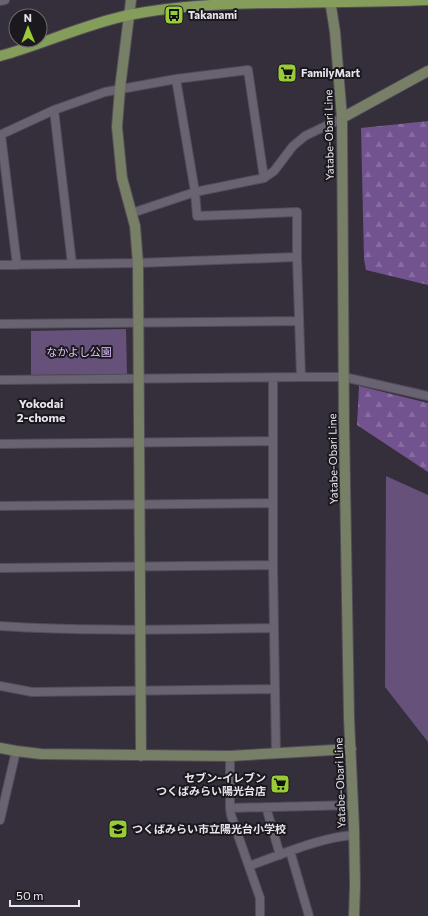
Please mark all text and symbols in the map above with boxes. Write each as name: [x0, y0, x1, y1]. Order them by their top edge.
bus stop icon: Takanami: [163, 4, 185, 26]
north arrow: [8, 8, 48, 48]
place label: Takanami: [188, 8, 237, 21]
text: N: [24, 11, 32, 24]
supermarket icon: FamilyMart: [276, 62, 298, 84]
place label: FamilyMart: [301, 66, 360, 79]
street label: Yatabe-Obari Line: [321, 89, 336, 181]
park label: なかよし公園: [46, 345, 112, 358]
district label: Yokodai 2-chome: [17, 396, 65, 424]
street label: Yatabe-Obari Line: [325, 413, 340, 505]
street label: Yatabe-Obari Line: [331, 737, 348, 829]
place label: セブン-イレブン つくばみらい陽光台店: [156, 771, 266, 797]
supermarket icon: セブン-イレブン つくばみらい陽光台店: [269, 773, 291, 795]
school or university icon: つくばみらい市立陽光台小学校: [107, 818, 129, 840]
place label: つくばみらい市立陽光台小学校: [132, 822, 286, 835]
scale bar: [10, 882, 79, 908]
text: 50 m: [16, 888, 44, 902]

